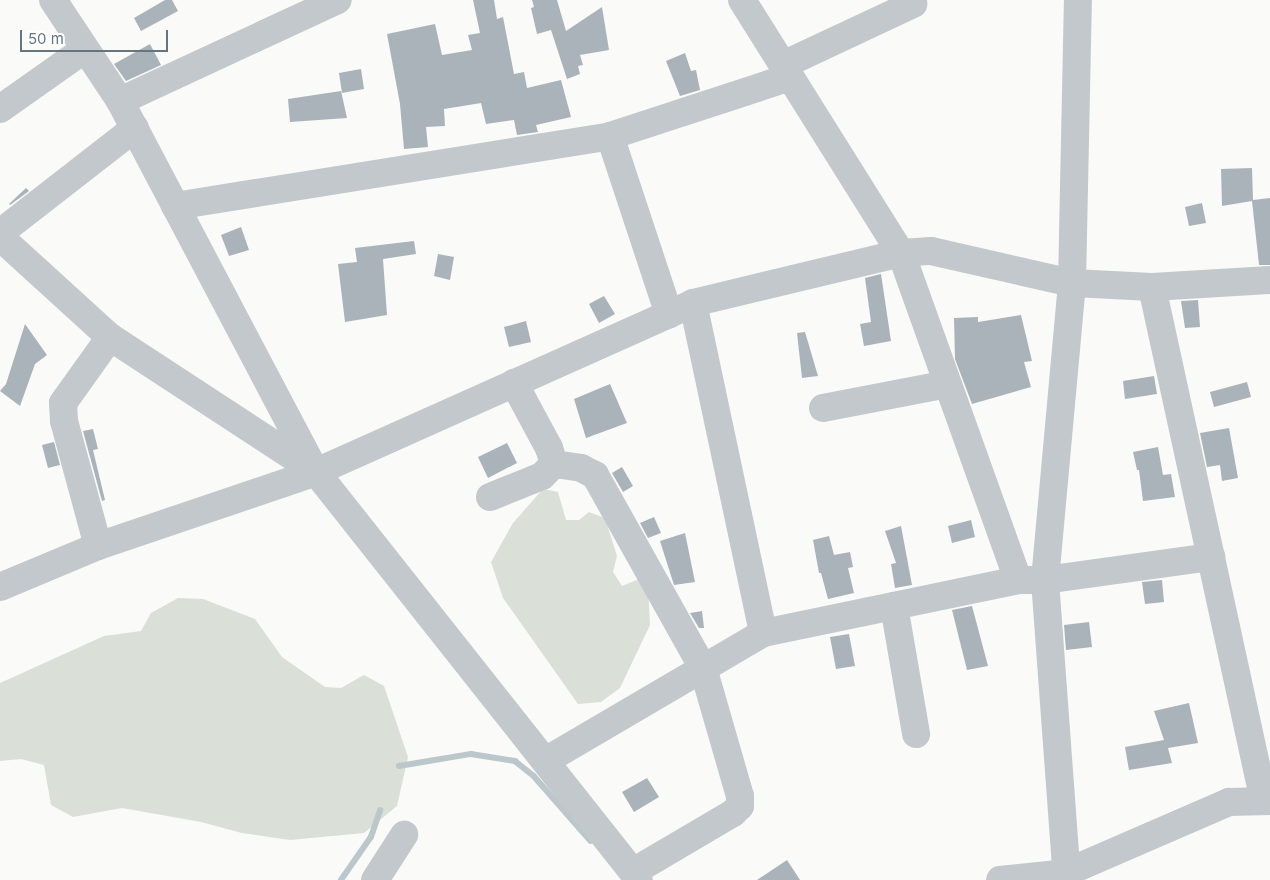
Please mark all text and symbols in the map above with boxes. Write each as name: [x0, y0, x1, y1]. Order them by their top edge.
scale bar: [22, 20, 170, 52]
text: 50 m: [28, 29, 64, 48]

